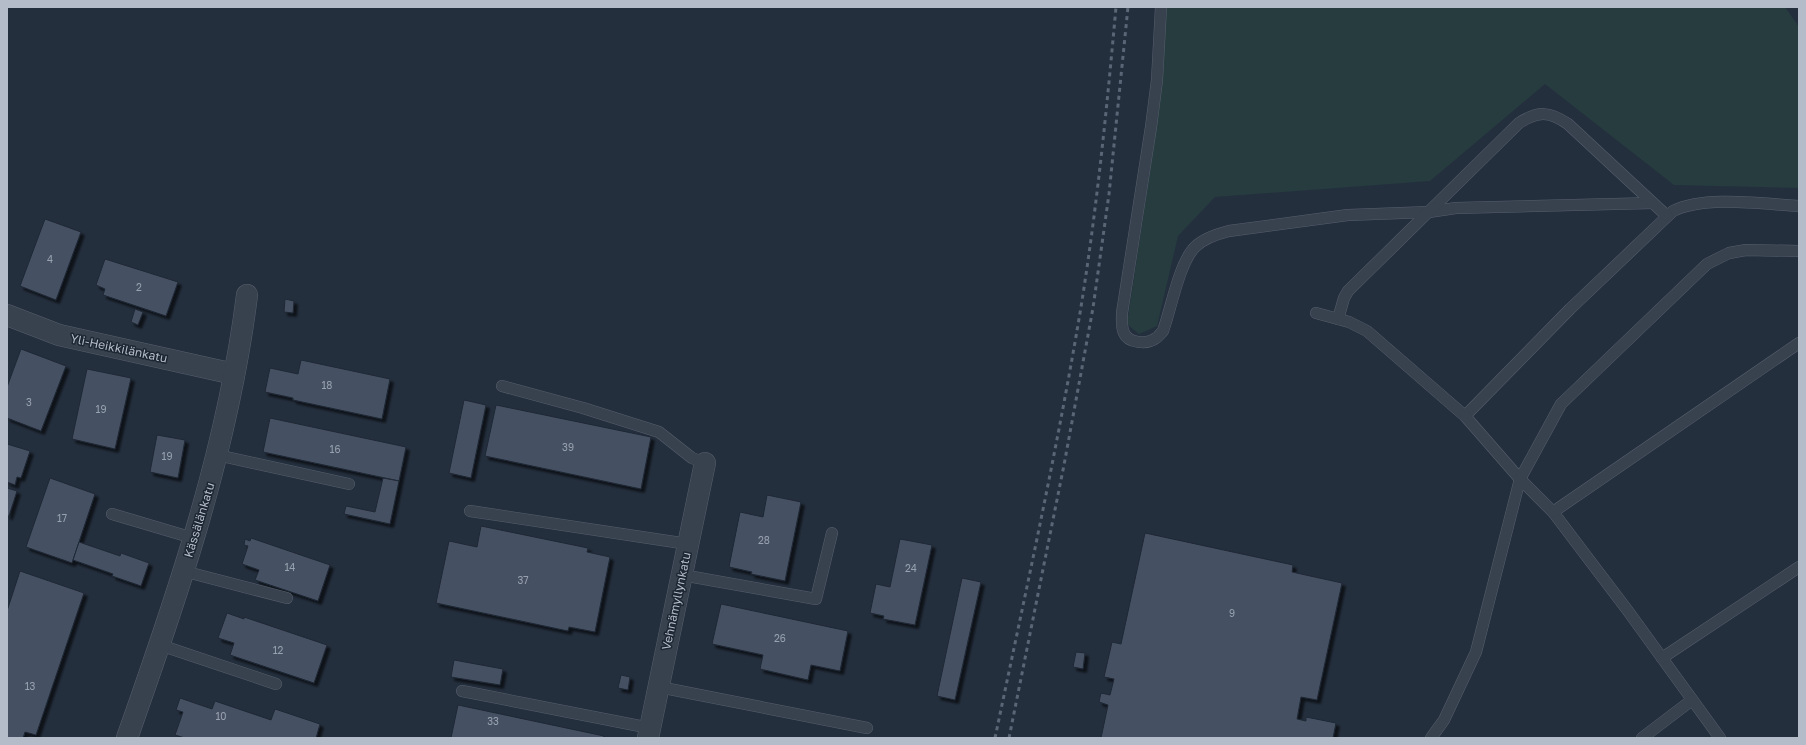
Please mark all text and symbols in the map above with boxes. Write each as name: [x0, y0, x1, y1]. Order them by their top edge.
house number: 4: [47, 253, 53, 265]
house number: 2: [136, 281, 142, 293]
street label: Yli-Heikkilänkatu: [69, 330, 169, 366]
house number: 18: [322, 379, 332, 391]
house number: 3: [26, 396, 32, 408]
house number: 19: [96, 403, 106, 415]
house number: 39: [562, 441, 574, 453]
house number: 16: [330, 443, 340, 455]
house number: 19: [162, 450, 172, 462]
street label: Kässälänkatu: [180, 481, 218, 559]
house number: 17: [57, 512, 67, 524]
house number: 28: [758, 534, 770, 546]
street label: Vehnämyllynkatu: [658, 551, 694, 651]
house number: 14: [285, 561, 295, 573]
house number: 24: [905, 562, 917, 574]
house number: 37: [517, 574, 529, 586]
house number: 9: [1229, 607, 1235, 619]
house number: 26: [774, 632, 786, 644]
house number: 12: [273, 644, 284, 656]
house number: 13: [25, 680, 35, 692]
house number: 10: [215, 710, 227, 722]
house number: 33: [487, 715, 499, 727]

